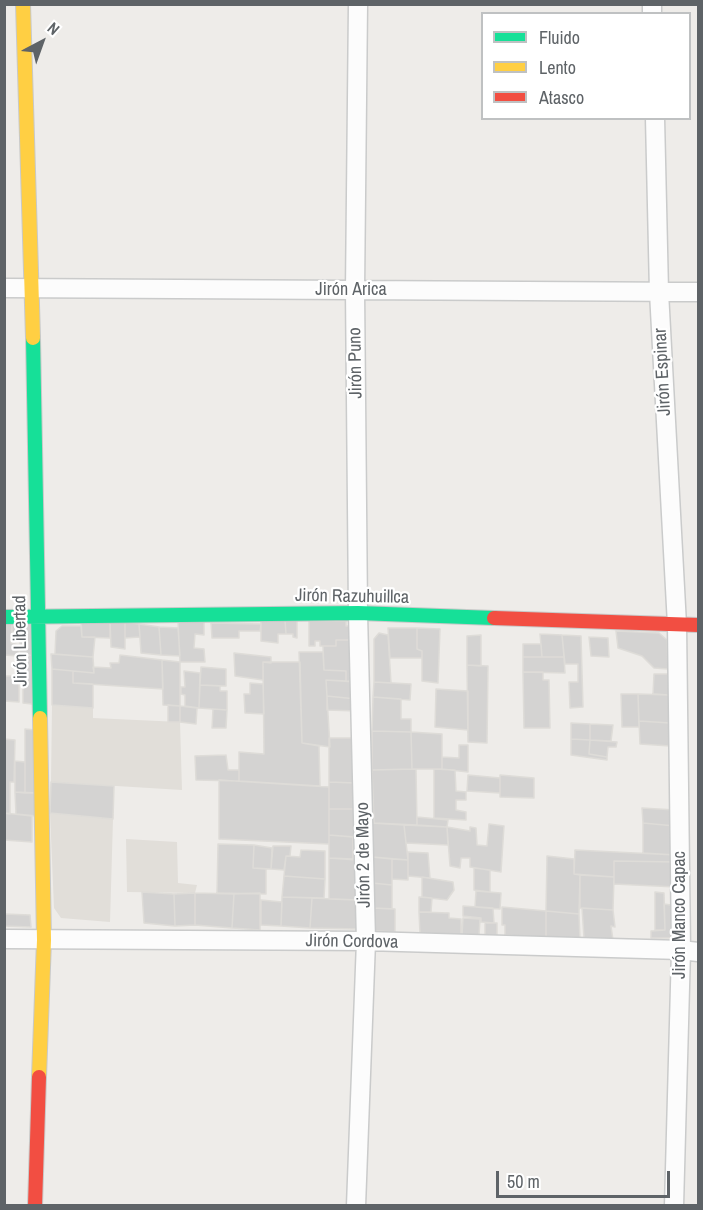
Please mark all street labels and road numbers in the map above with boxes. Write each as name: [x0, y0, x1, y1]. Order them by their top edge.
street label: Jirón Arica: [315, 279, 387, 301]
street label: Jirón Puno: [345, 327, 367, 399]
street label: Jirón Espinar: [650, 328, 676, 416]
street label: Jirón Razuhuillca: [295, 585, 409, 609]
street label: Jirón Libertad: [9, 595, 33, 687]
street label: Jirón 2 de Mayo: [352, 802, 376, 908]
street label: Jirón Manco Capac: [669, 851, 691, 979]
street label: Jirón Cordova: [305, 930, 399, 954]

